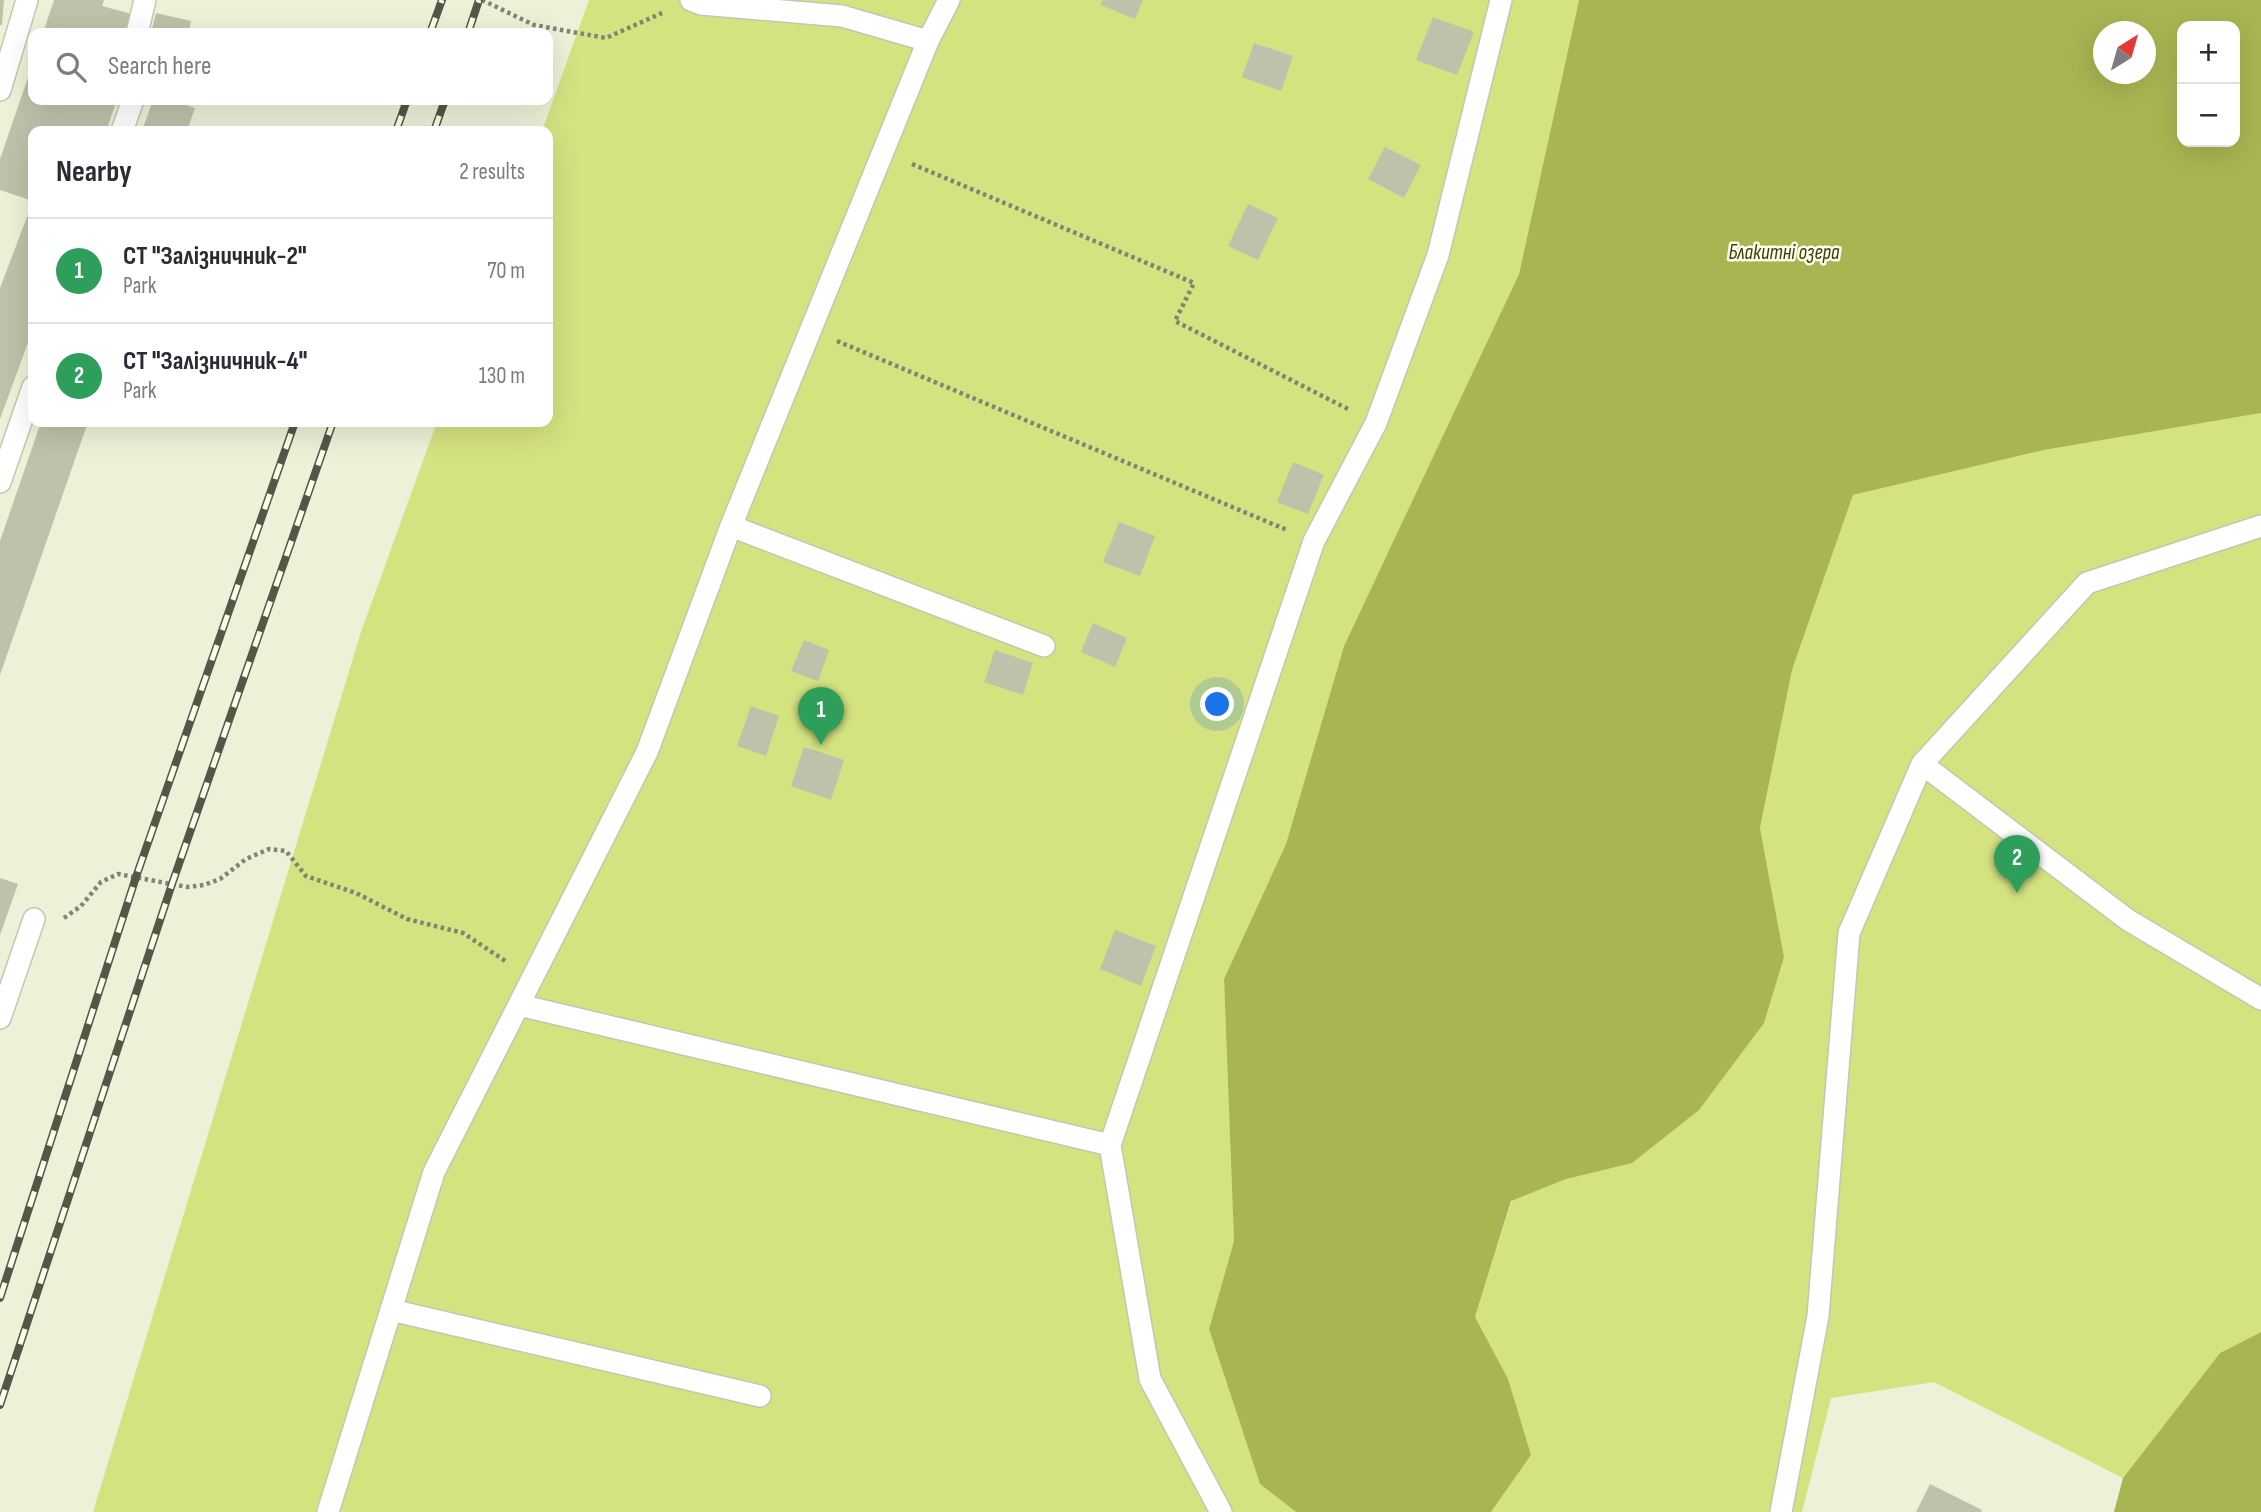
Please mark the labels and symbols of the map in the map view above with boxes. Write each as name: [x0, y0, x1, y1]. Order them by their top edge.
north arrow: [2093, 21, 2156, 84]
water label: Блакитні озера: [1728, 240, 1840, 265]
pin: 1: [798, 687, 844, 745]
your location: [1200, 687, 1234, 721]
pin: 2: [1994, 835, 2040, 893]

